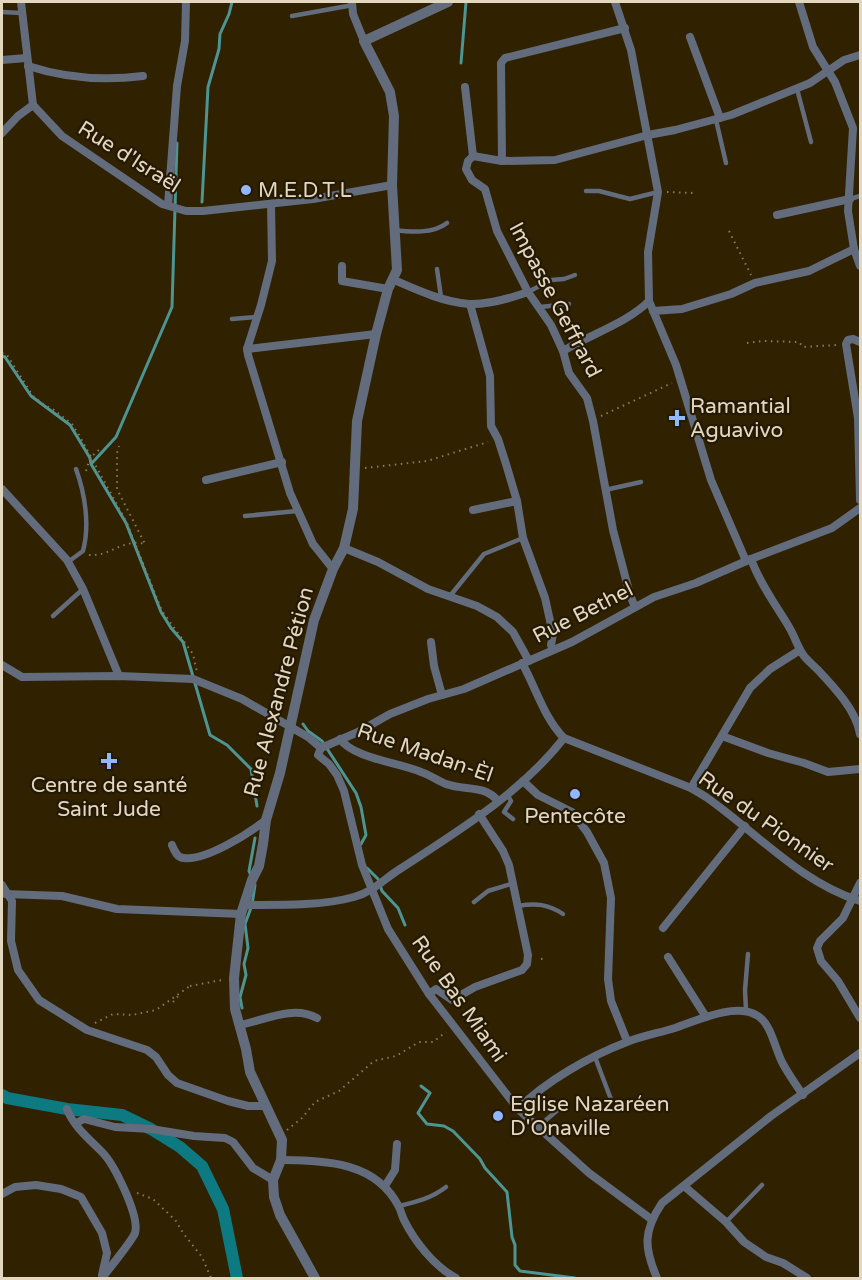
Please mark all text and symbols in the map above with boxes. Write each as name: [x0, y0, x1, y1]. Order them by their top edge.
street label: Rue d'Israël: [73, 116, 185, 198]
place label: M.E.D.T.L: [258, 178, 352, 203]
marker: M.E.D.T.L: [239, 183, 253, 197]
street label: Impasse Geffrard: [503, 218, 607, 382]
place label: Ramantial Aguavivo: [690, 394, 791, 443]
marker: Ramantial Aguavivo: [668, 409, 686, 427]
street label: Rue Bethel: [529, 577, 637, 649]
street label: Rue Alexandre Pétion: [239, 584, 319, 800]
street label: Rue Madan-Èl: [354, 718, 496, 788]
marker: Centre de santé Saint Jude: [100, 752, 118, 770]
street label: Rue du Pionnier: [694, 766, 838, 878]
place label: Centre de santé Saint Jude: [31, 773, 187, 822]
marker: Pentecôte: [568, 787, 582, 801]
place label: Pentecôte: [524, 804, 626, 829]
street label: Rue Bas Miami: [406, 931, 512, 1067]
place label: Eglise Nazaréen D'Onaville: [510, 1092, 669, 1141]
marker: Eglise Nazaréen D'Onaville: [491, 1109, 505, 1123]

